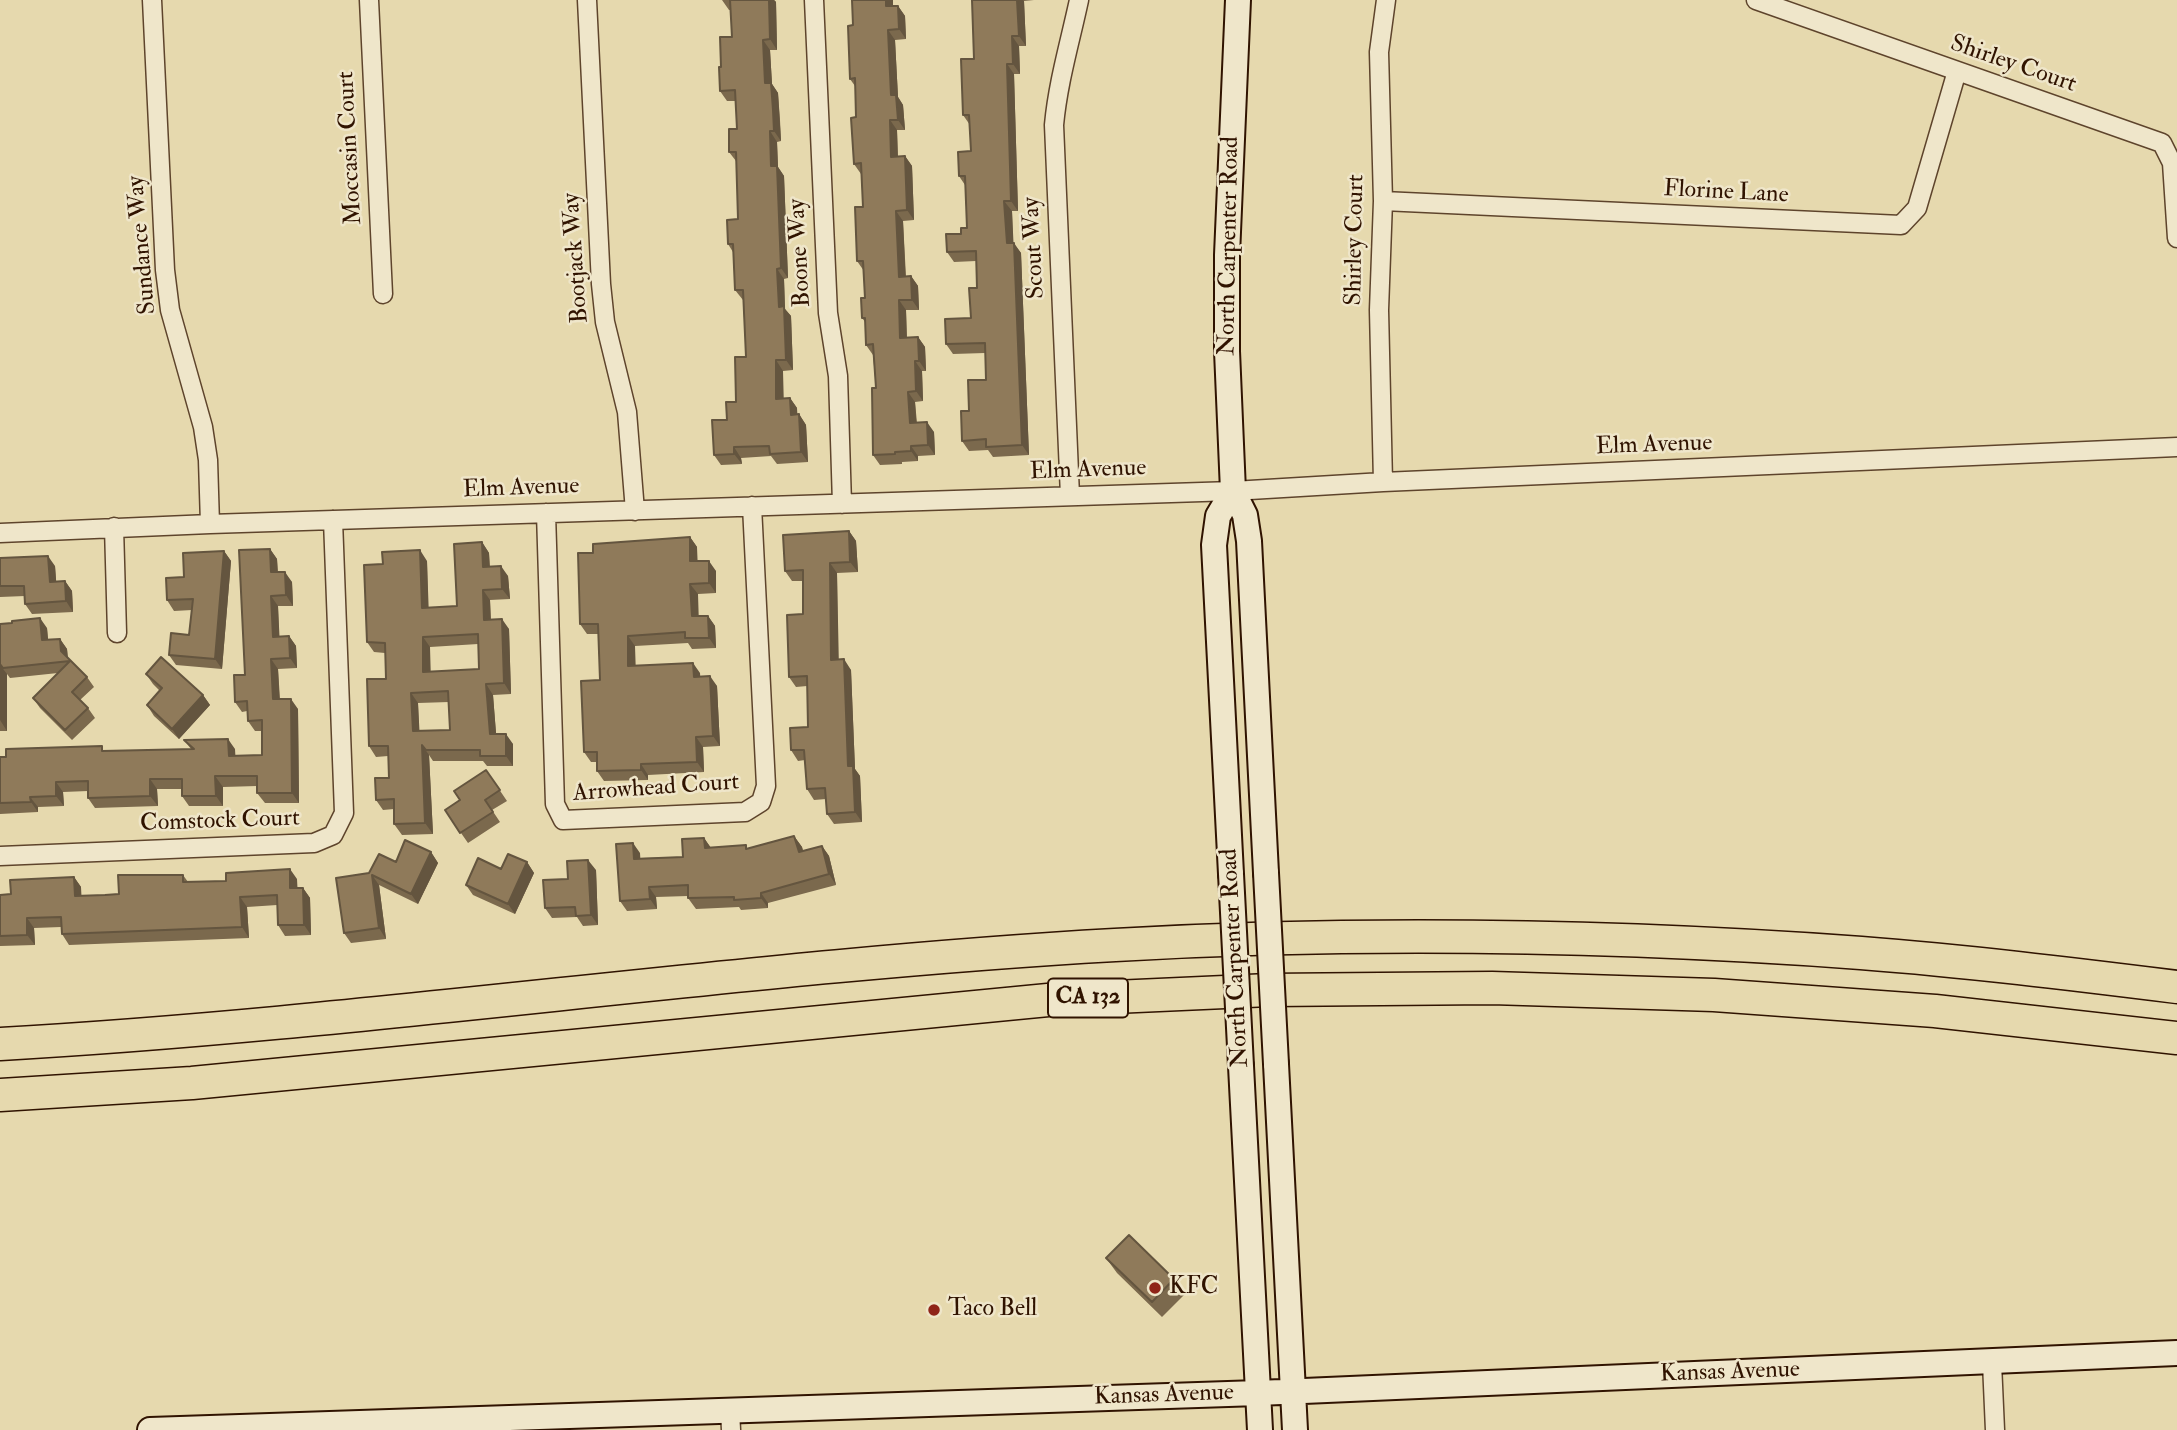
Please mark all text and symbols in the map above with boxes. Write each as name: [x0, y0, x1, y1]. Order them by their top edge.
street label: Shirley Court: [1946, 30, 2080, 100]
street label: Moccasin Court: [333, 70, 369, 226]
street label: North Carpenter Road: [1214, 136, 1246, 356]
street label: Sundance Way: [123, 174, 163, 316]
street label: Shirley Court: [1340, 174, 1372, 306]
street label: Florine Lane: [1663, 175, 1789, 211]
street label: Bootjack Way: [558, 192, 596, 324]
street label: Scout Way: [1018, 196, 1052, 300]
street label: Boone Way: [784, 198, 818, 308]
street label: Elm Avenue: [1595, 430, 1713, 462]
street label: Elm Avenue: [1029, 455, 1147, 487]
street label: Elm Avenue: [462, 473, 580, 505]
street label: Arrowhead Court: [572, 769, 740, 809]
street label: Comstock Court: [140, 805, 300, 839]
street label: North Carpenter Road: [1216, 848, 1256, 1068]
road number: CA 132: [1048, 979, 1128, 1018]
place label: KFC: [1169, 1274, 1218, 1302]
marker: KFC: [1147, 1280, 1163, 1296]
place label: Taco Bell: [948, 1296, 1037, 1324]
marker: Taco Bell: [926, 1302, 942, 1318]
street label: Kansas Avenue: [1660, 1356, 1800, 1390]
street label: Kansas Avenue: [1094, 1379, 1234, 1413]

